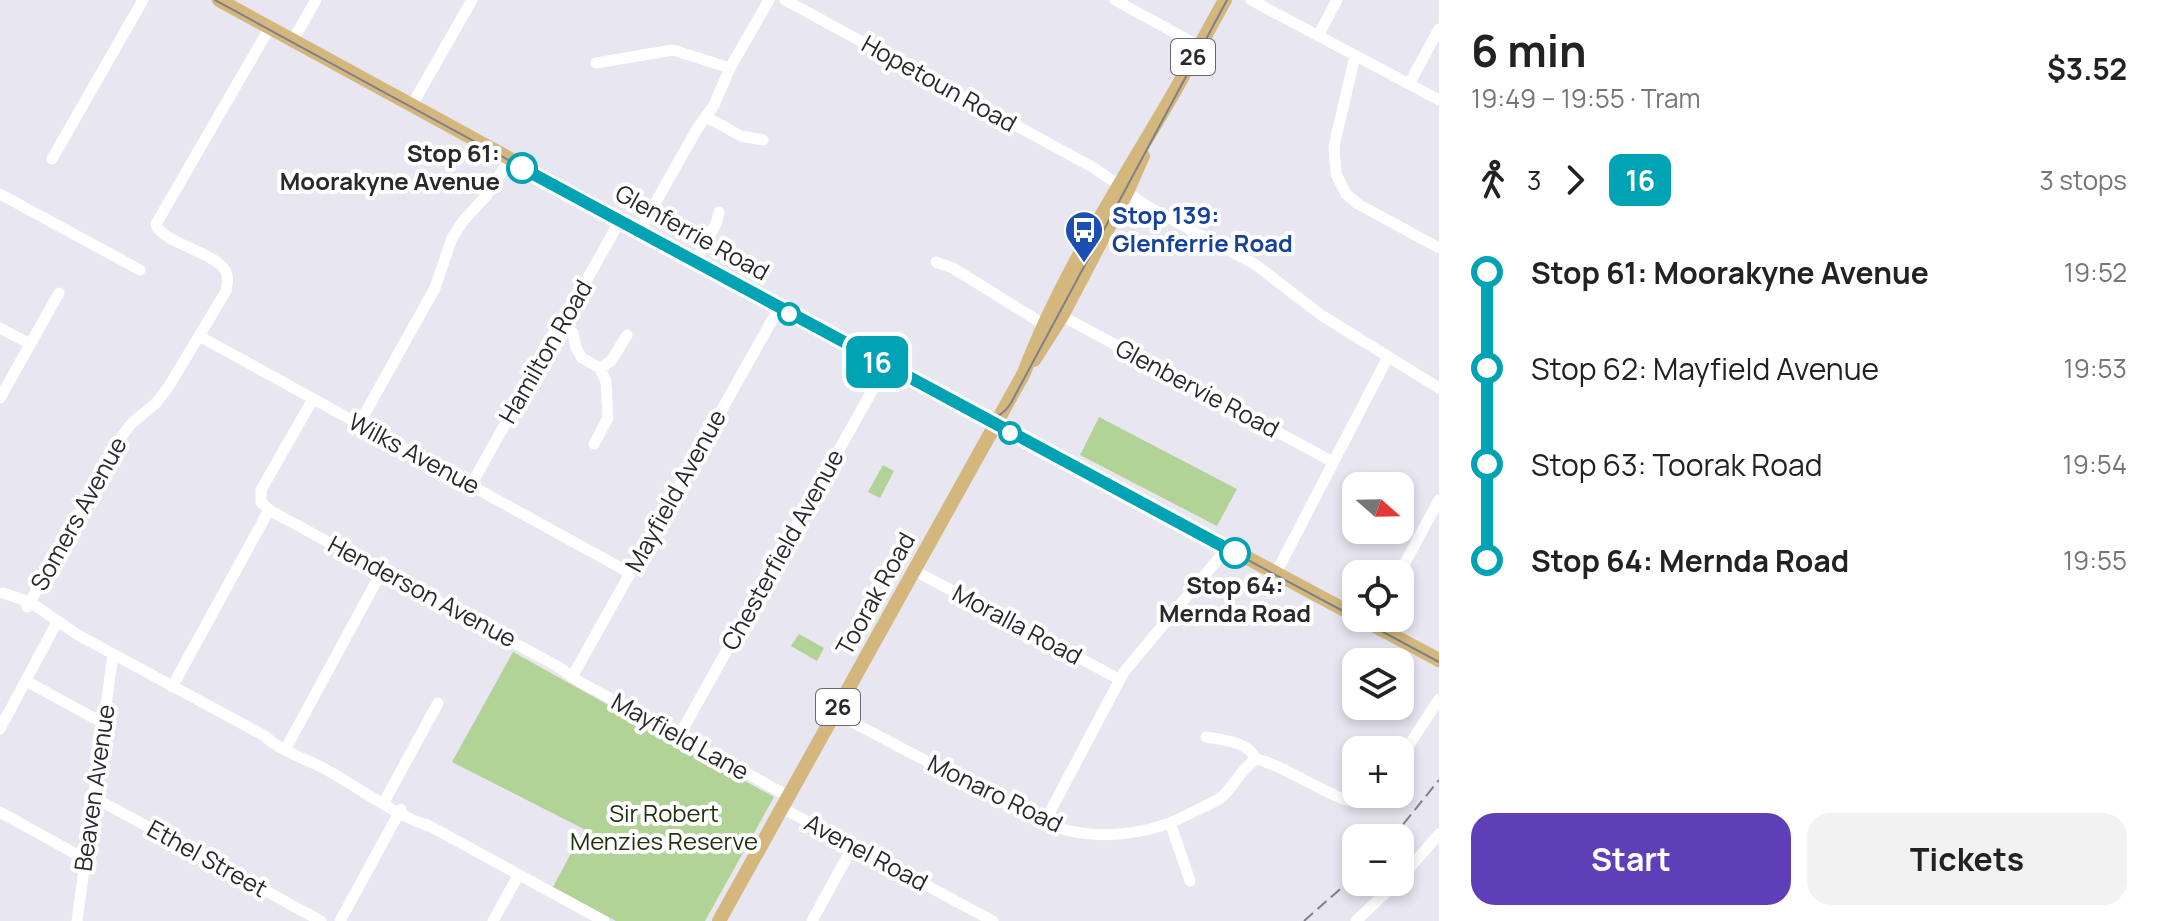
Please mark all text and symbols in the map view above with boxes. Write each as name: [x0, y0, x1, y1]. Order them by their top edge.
text: 6 min: [1471, 20, 1587, 80]
street label: Hopetoun Road: [856, 26, 1023, 139]
road number: 26: [1171, 39, 1215, 75]
text: $3.52: [2047, 48, 2127, 89]
text: 19:49 – 19:55 · Tram: [1471, 80, 1701, 116]
place label: Stop 61: Moorakyne Avenue: [280, 136, 500, 197]
marker: Stop 61: Moorakyne Avenue: [507, 153, 537, 183]
icon: walk: [1471, 158, 1515, 202]
icon: forward: [1553, 158, 1597, 202]
text: 16: [1625, 161, 1655, 199]
text: 3: [1527, 162, 1541, 198]
text: 3 stops: [2040, 162, 2127, 198]
street label: Glenferrie Road: [610, 176, 776, 288]
place label: Stop 139: Glenferrie Road: [1112, 198, 1293, 259]
bus stop icon: Stop 139: Glenferrie Road: [1063, 209, 1105, 264]
text: Stop 61: Moorakyne Avenue: [1531, 252, 1929, 293]
text: 19:52: [2064, 254, 2127, 290]
street label: Hamilton Road: [490, 273, 599, 429]
unlabelled marker: [778, 303, 800, 325]
street label: Glenbervie Road: [1110, 331, 1285, 445]
line badge: 16: [841, 336, 913, 388]
text: 16: [862, 343, 892, 381]
text: Stop 62: Mayfield Avenue: [1531, 348, 1879, 389]
text: 19:53: [2064, 350, 2127, 386]
street label: Mayfield Avenue: [616, 403, 733, 577]
street label: Wilks Avenue: [343, 404, 486, 501]
unlabelled marker: [999, 422, 1021, 444]
street label: Somers Avenue: [22, 430, 134, 596]
street label: Chesterfield Avenue: [713, 443, 851, 656]
text: Stop 63: Toorak Road: [1531, 444, 1822, 485]
text: 19:54: [2063, 446, 2127, 482]
north arrow: [1342, 472, 1414, 544]
map controls: [1342, 472, 1414, 896]
street label: Toorak Road: [827, 526, 922, 661]
street label: Henderson Avenue: [323, 527, 523, 654]
marker: Stop 64: Mernda Road: [1220, 538, 1250, 568]
text: Stop 64: Mernda Road: [1531, 540, 1849, 581]
text: 19:55: [2063, 542, 2127, 578]
button: locate: [1342, 560, 1414, 632]
place label: Stop 64: Mernda Road: [1159, 568, 1311, 629]
street label: Moralla Road: [947, 576, 1088, 672]
button: layers: [1342, 648, 1414, 720]
street label: Mayfield Lane: [606, 684, 755, 787]
road number: 26: [816, 689, 860, 725]
street label: Beaven Avenue: [65, 702, 122, 873]
button: +: [1342, 736, 1414, 808]
street label: Monaro Road: [923, 746, 1069, 840]
park label: Sir Robert Menzies Reserve: [570, 796, 758, 857]
street label: Avenel Road: [799, 805, 934, 898]
street label: Ethel Street: [142, 811, 274, 904]
button: Start: [1471, 813, 1791, 905]
button: Tickets: [1807, 813, 2127, 905]
button: −: [1342, 824, 1414, 896]

